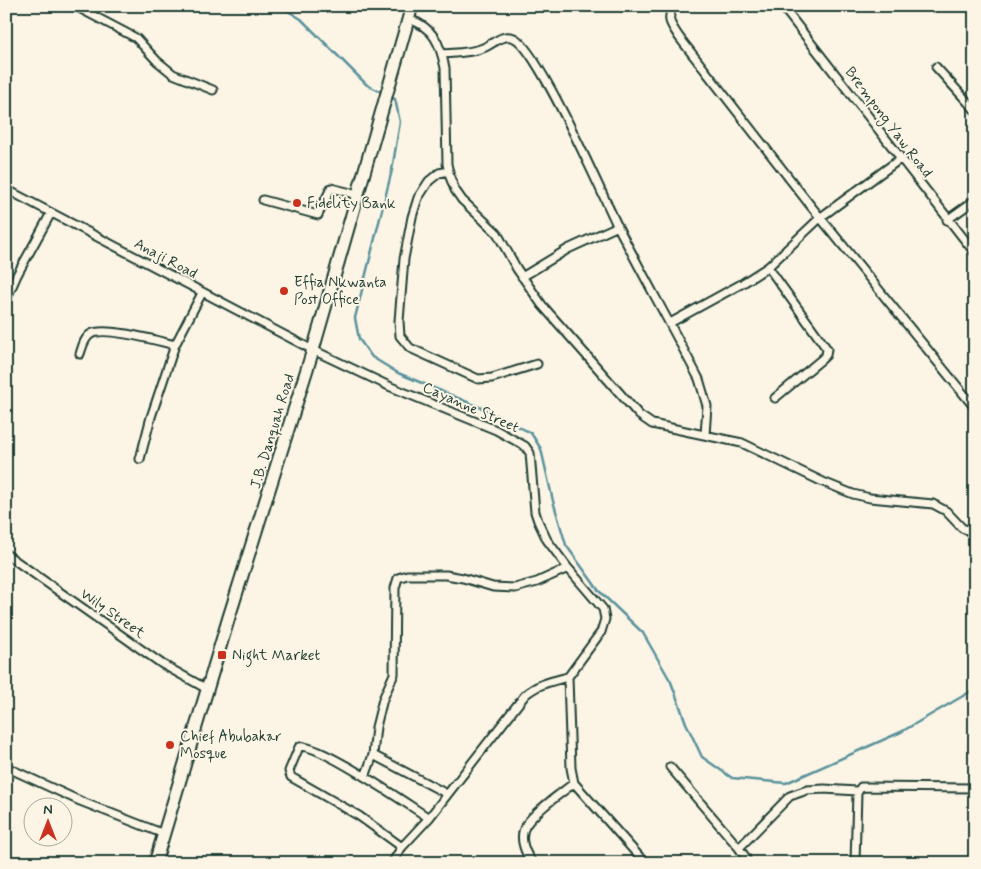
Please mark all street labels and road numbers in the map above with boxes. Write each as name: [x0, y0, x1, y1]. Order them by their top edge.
street label: Brempong Yaw Road: [839, 63, 937, 183]
street label: Anaji Road: [130, 234, 201, 284]
street label: J.B. Danquah Road: [246, 371, 300, 491]
street label: Cayanne Street: [419, 378, 522, 438]
street label: Wily Street: [76, 584, 149, 643]

